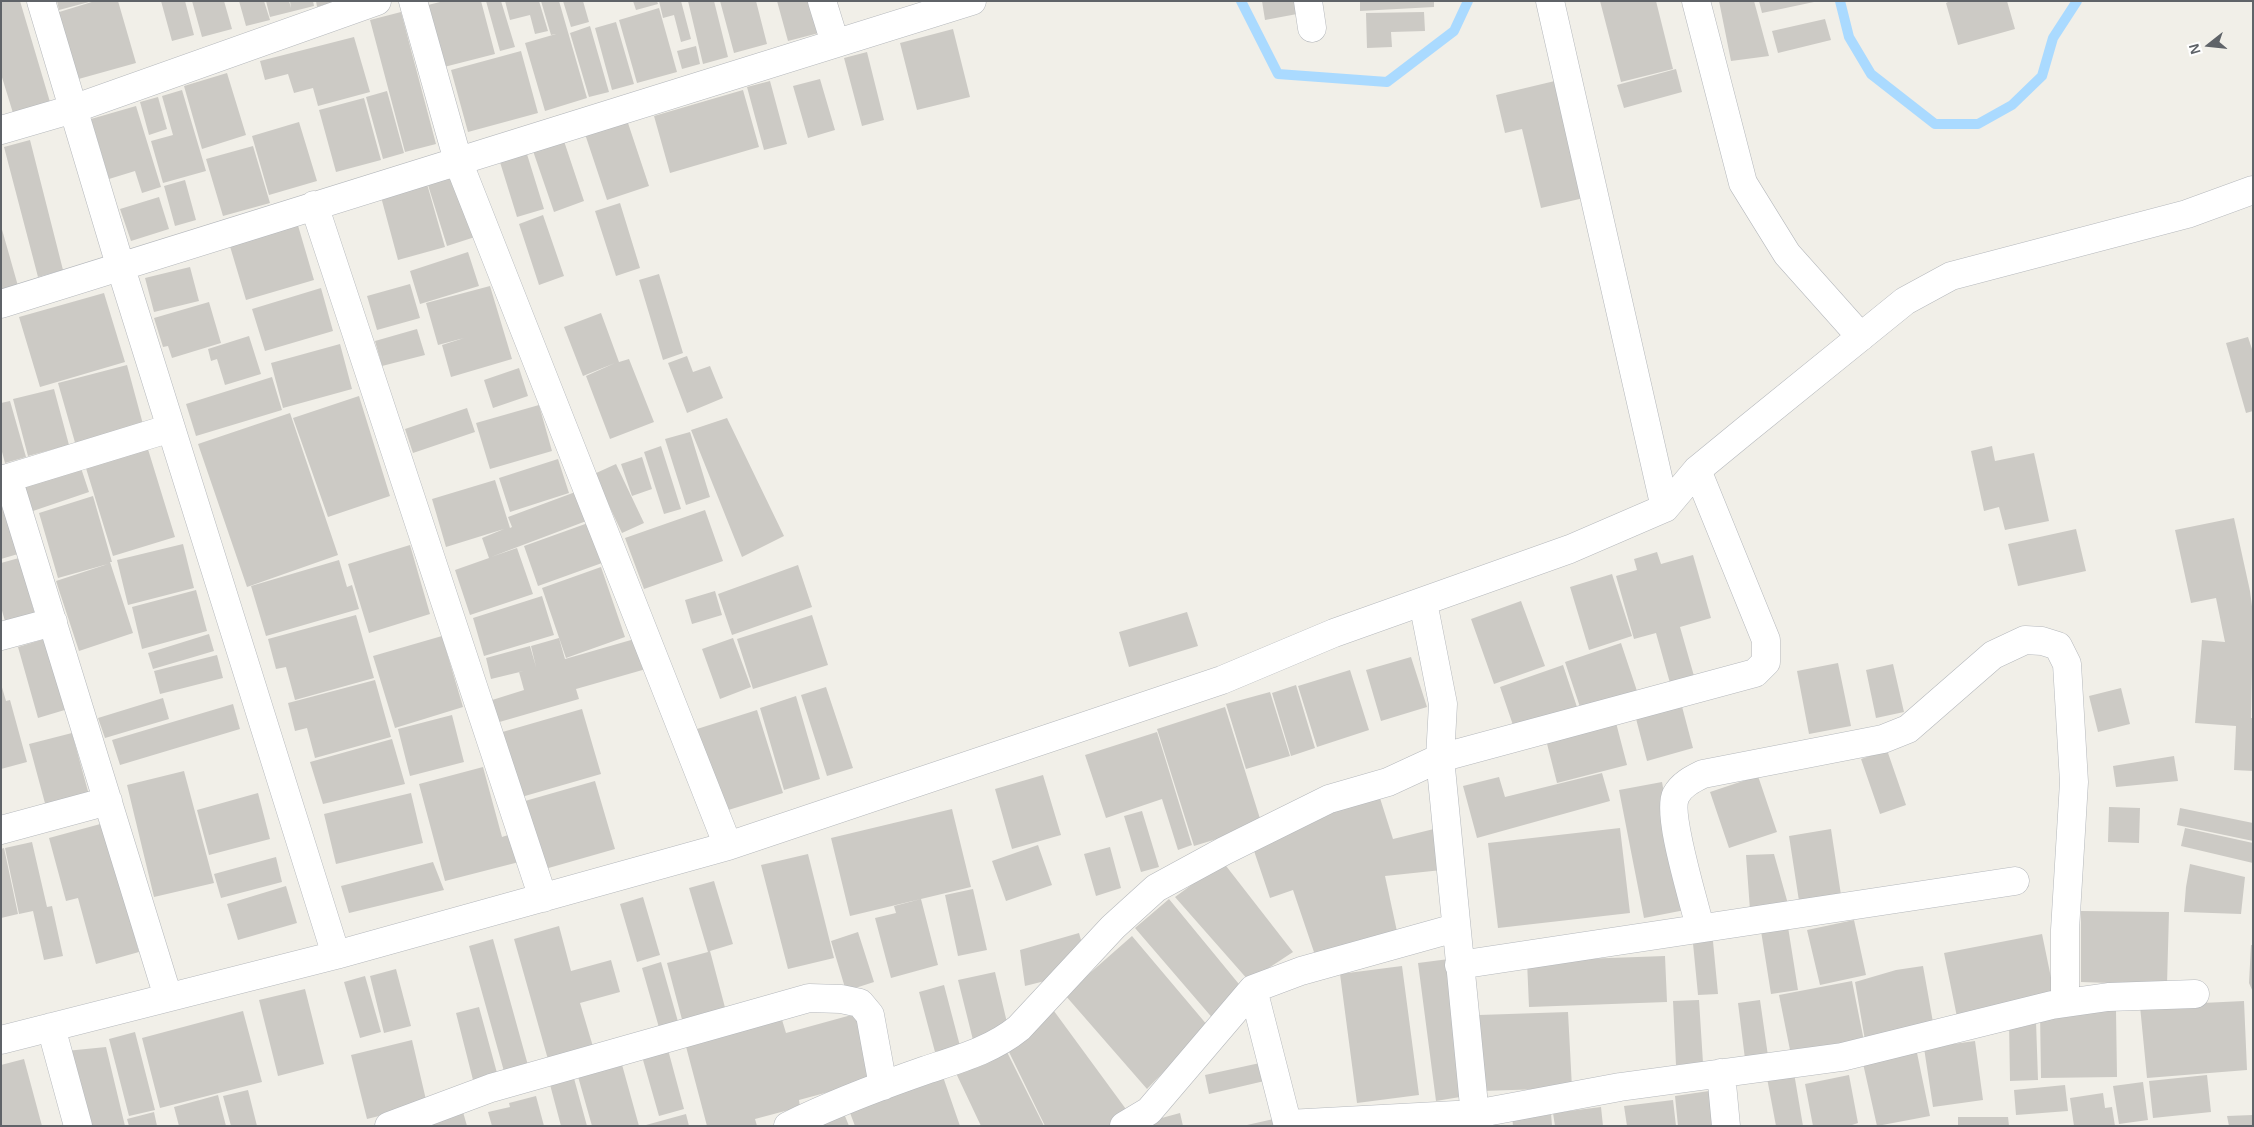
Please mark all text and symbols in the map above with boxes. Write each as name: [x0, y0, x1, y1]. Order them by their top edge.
north arrow: [2184, 20, 2234, 70]
text: N: [2185, 42, 2204, 56]

